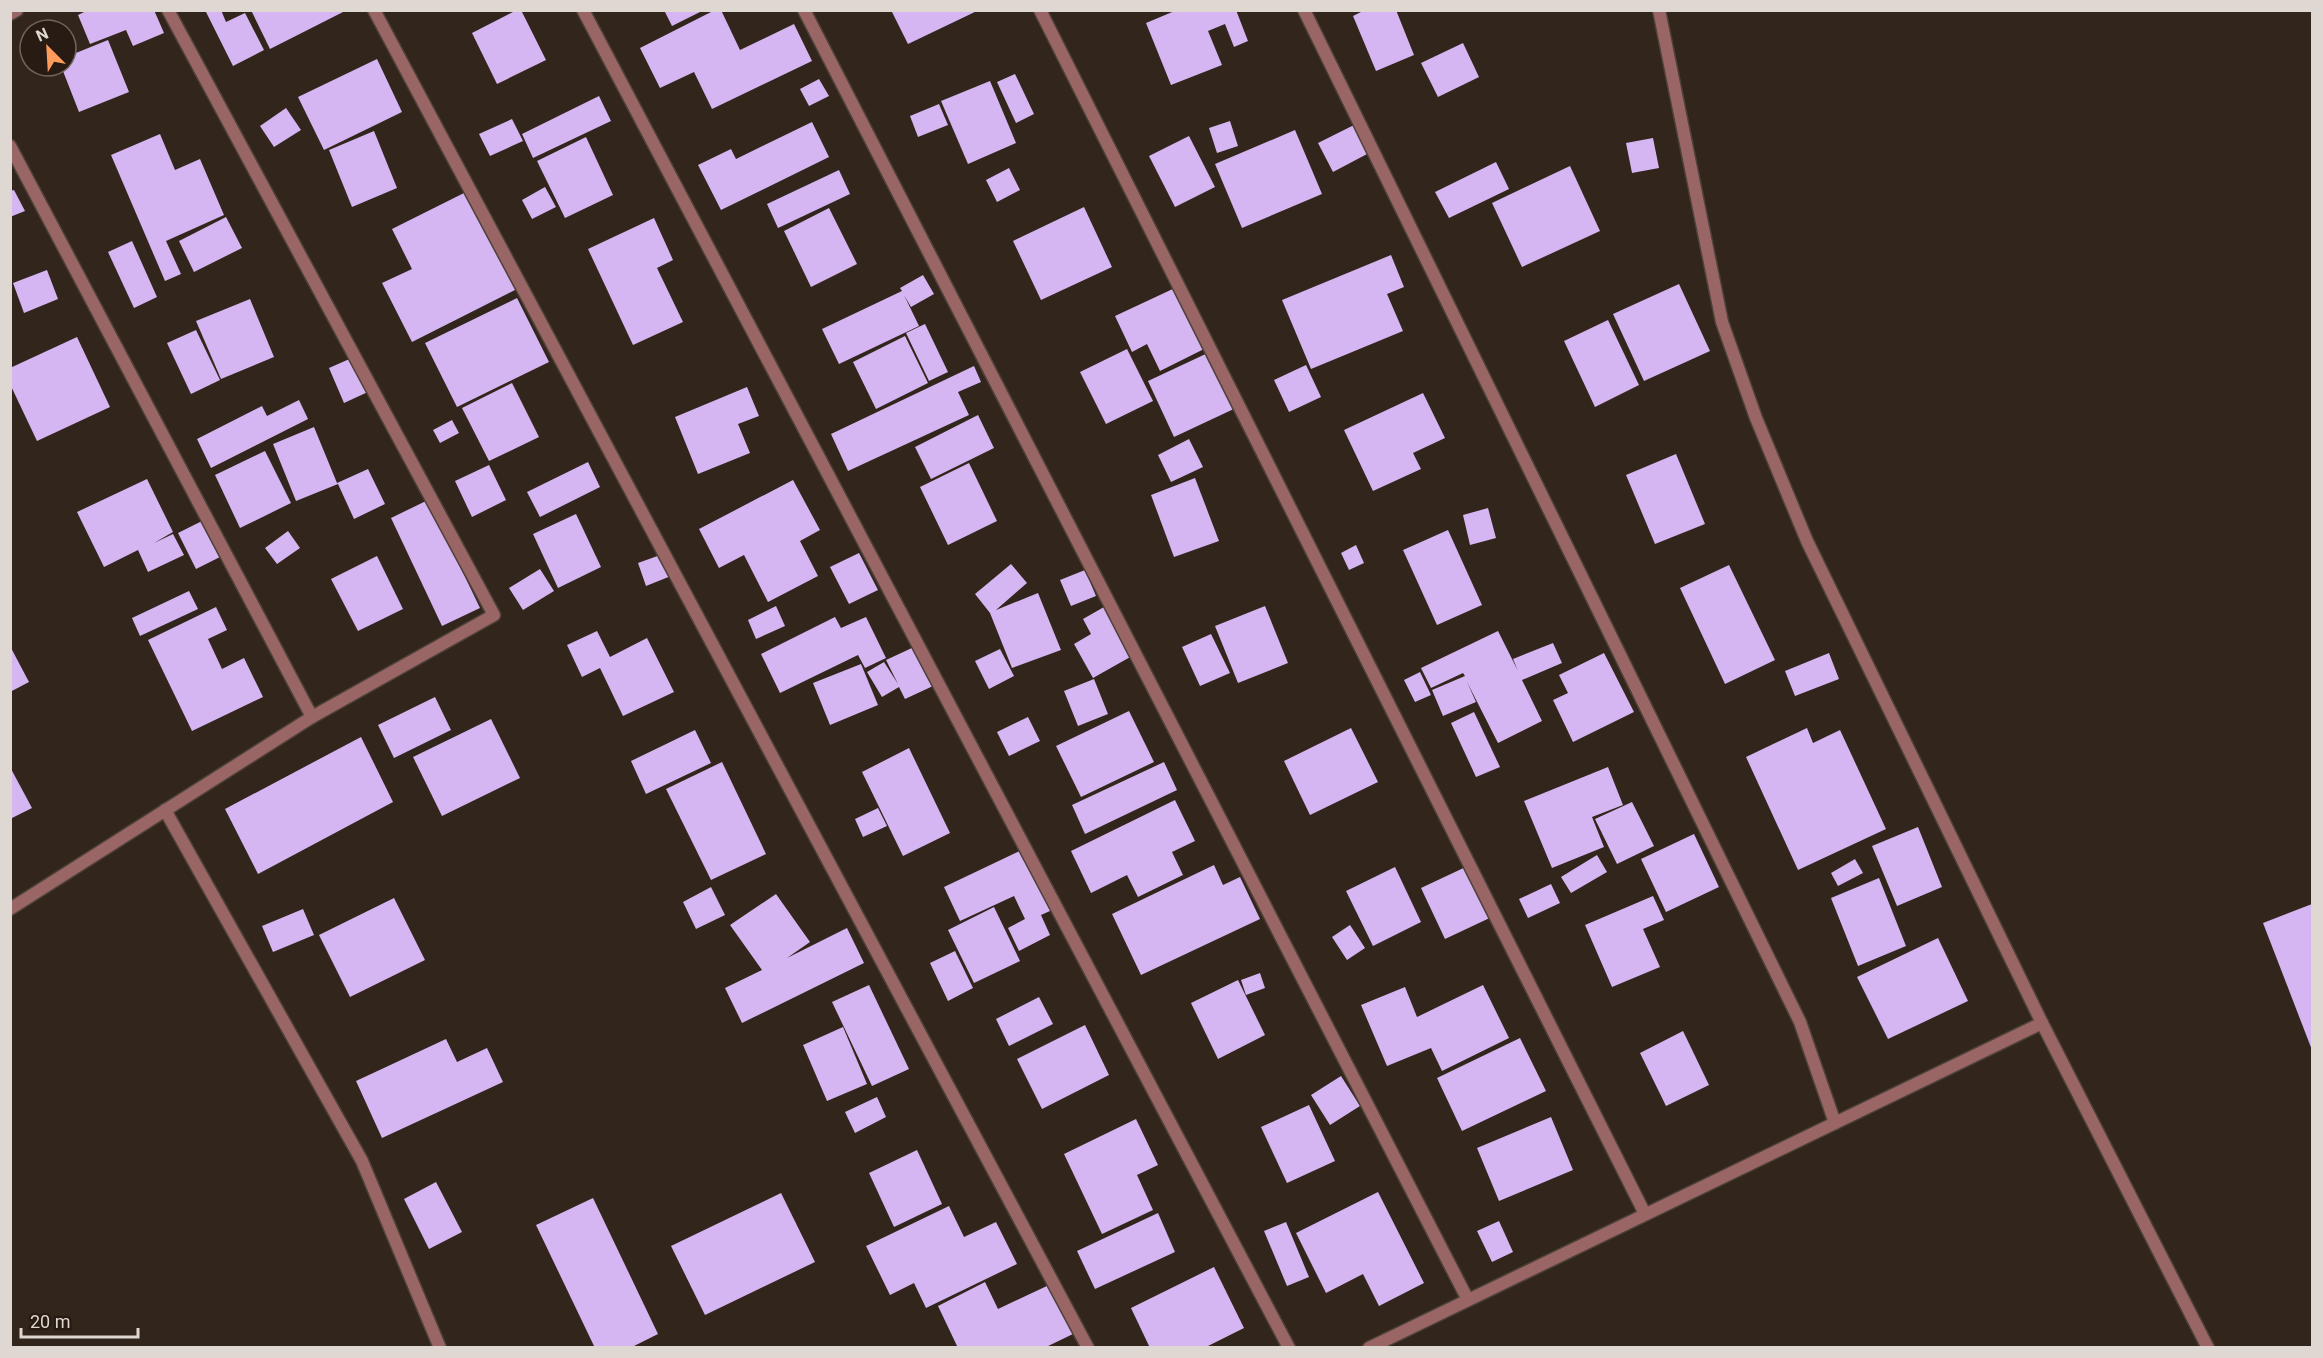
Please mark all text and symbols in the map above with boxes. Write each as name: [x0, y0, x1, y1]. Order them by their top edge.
north arrow: [18, 18, 78, 78]
text: N: [33, 24, 51, 46]
scale bar: [21, 1301, 138, 1339]
text: 20 m: [30, 1311, 70, 1332]

